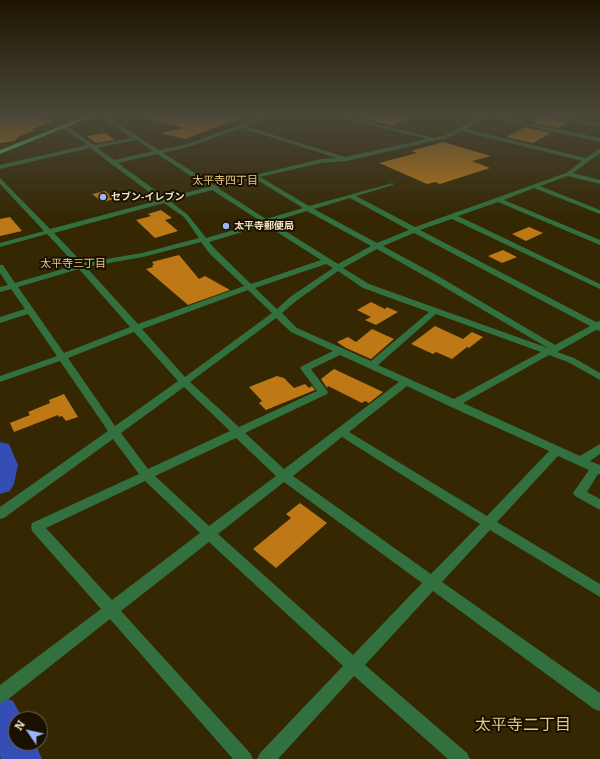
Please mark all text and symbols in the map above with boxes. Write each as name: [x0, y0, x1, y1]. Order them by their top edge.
district label: 太平寺四丁目: [192, 174, 258, 188]
place label: セブン-イレブン: [111, 191, 184, 203]
marker: セブン-イレブン: [98, 192, 108, 202]
place label: 太平寺郵便局: [234, 220, 294, 232]
marker: 太平寺郵便局: [221, 221, 231, 231]
district label: 太平寺三丁目: [40, 257, 106, 271]
north arrow: [8, 711, 48, 751]
district label: 太平寺二丁目: [475, 715, 571, 735]
text: N: [10, 717, 28, 733]

